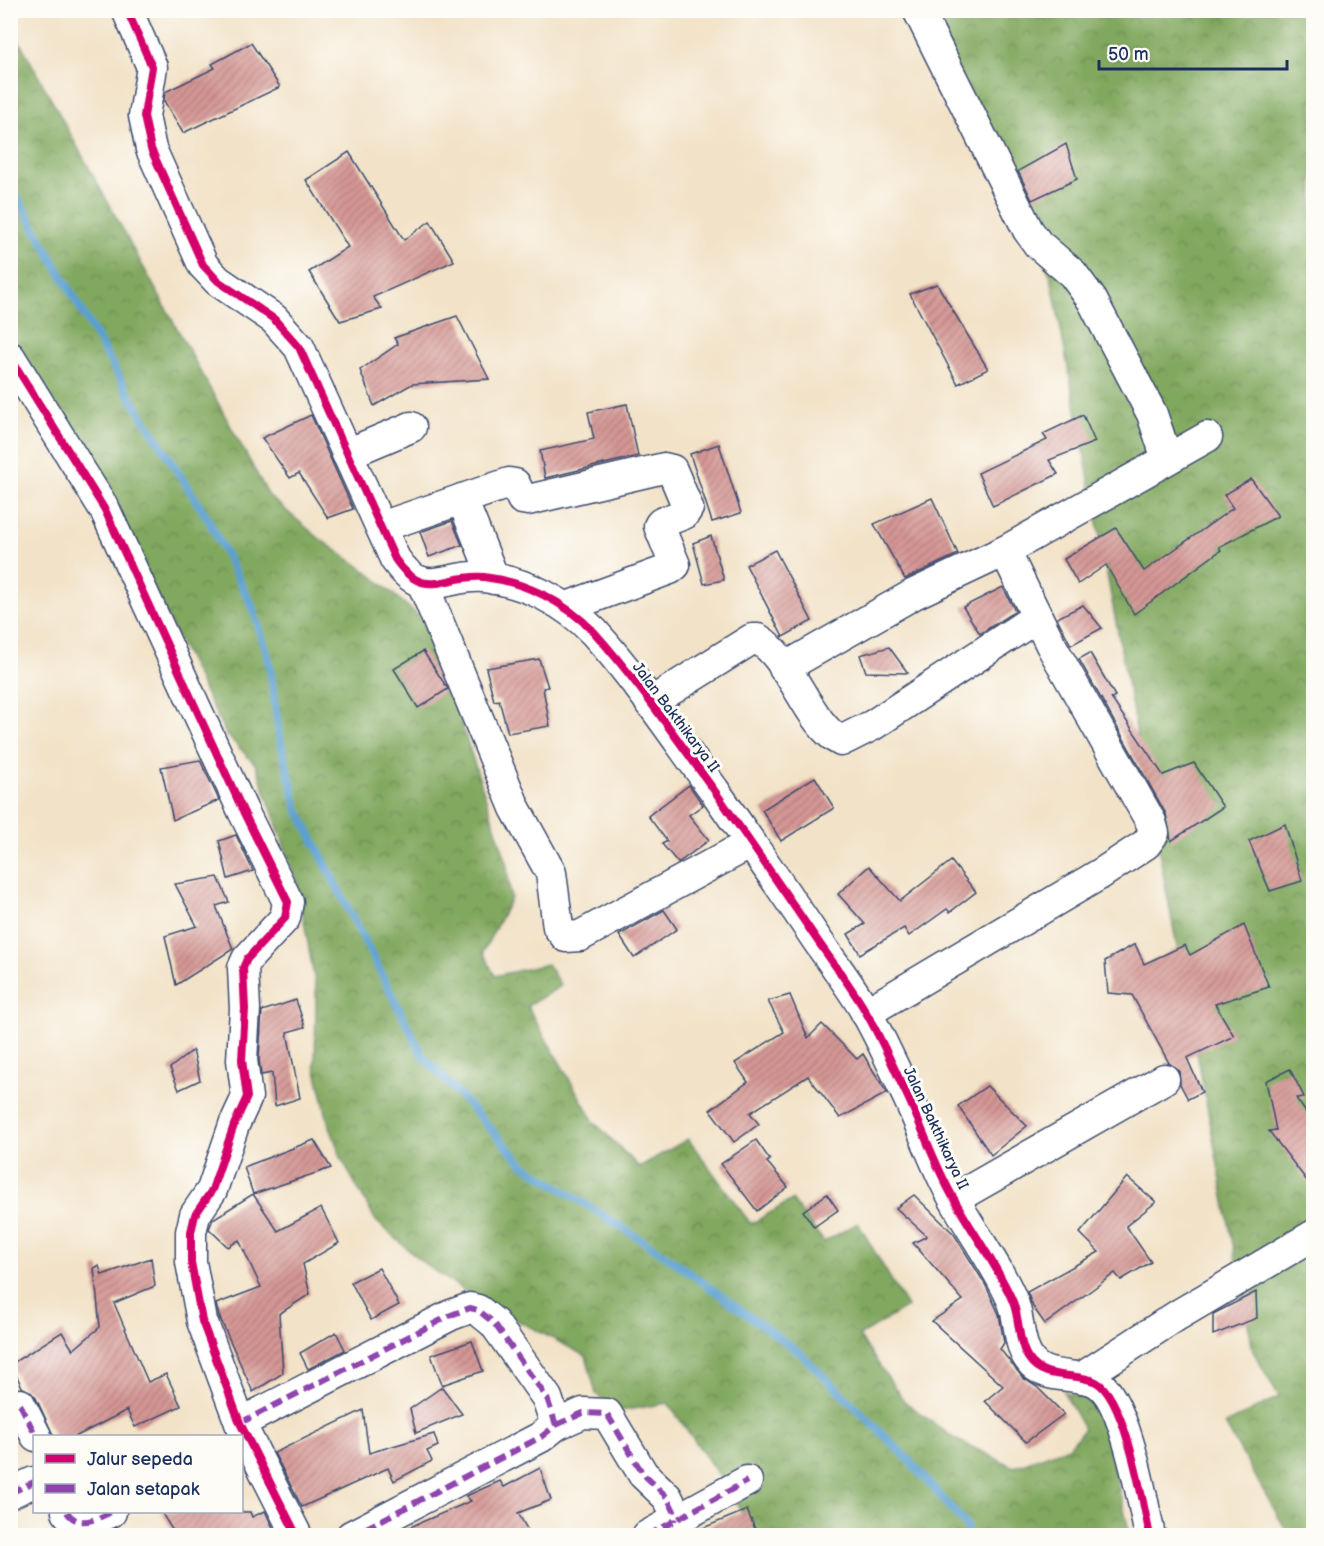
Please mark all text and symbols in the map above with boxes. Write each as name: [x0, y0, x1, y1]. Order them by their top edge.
scale bar: [1099, 33, 1286, 71]
text: 50 m: [1108, 44, 1149, 65]
street label: Jalan Bakthikarya II: [628, 658, 723, 776]
street label: Jalan Bakthikarya II: [899, 1064, 972, 1193]
legend: [33, 1435, 243, 1513]
text: Jalur sepeda: [87, 1449, 193, 1470]
text: Jalan setapak: [87, 1479, 200, 1500]

